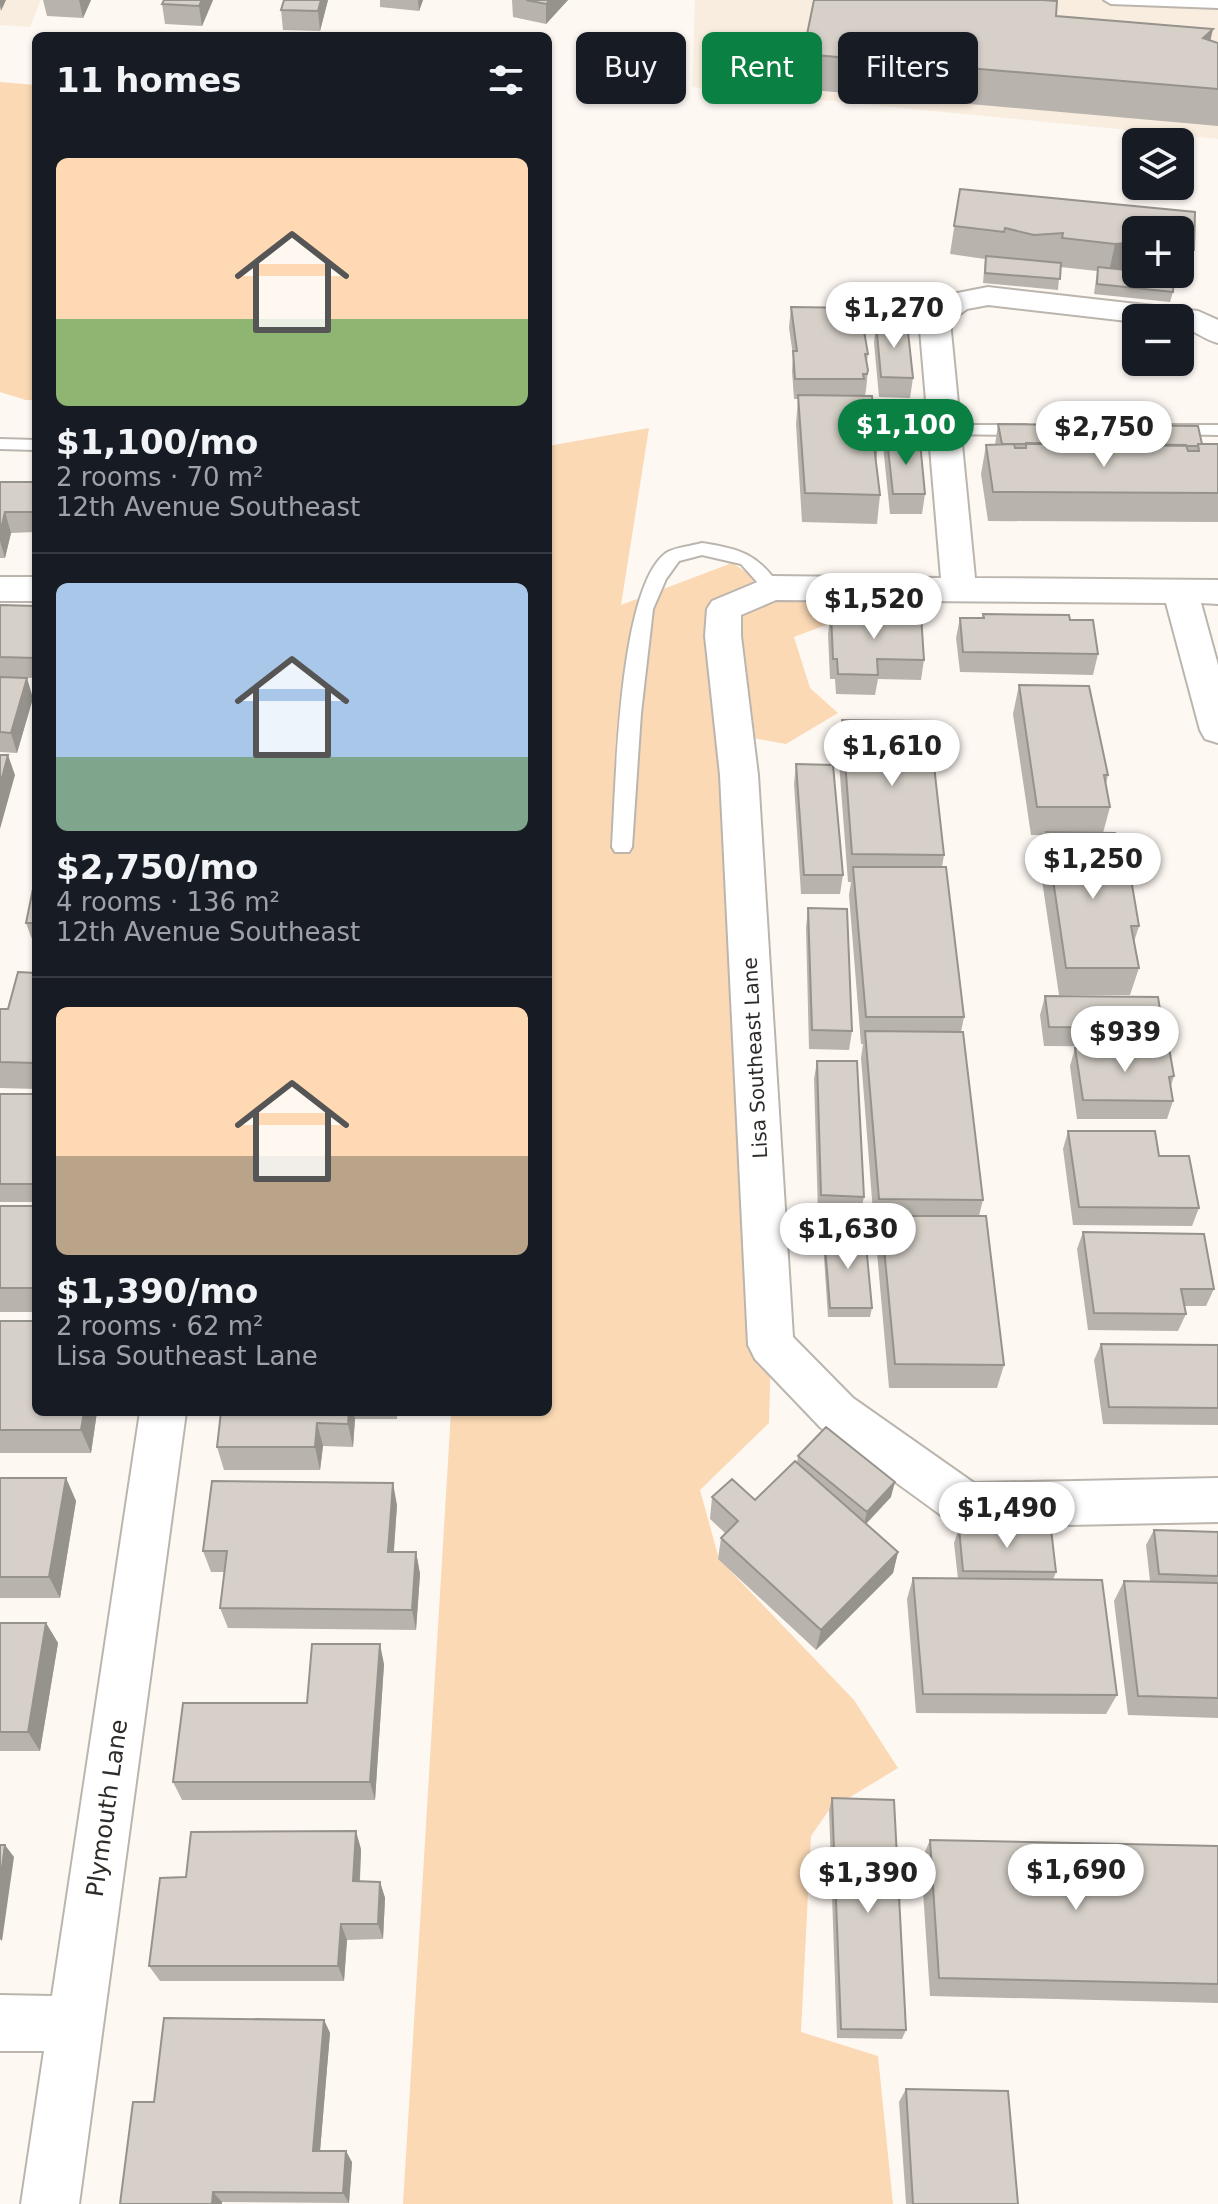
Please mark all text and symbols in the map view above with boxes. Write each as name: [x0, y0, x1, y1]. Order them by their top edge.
chip: Buy: [576, 32, 686, 104]
chip: Rent: [702, 32, 822, 104]
chip: Filters: [838, 32, 978, 104]
icon: filters: [484, 58, 528, 102]
text: 11 homes: [56, 60, 241, 100]
map controls: [1122, 128, 1194, 376]
button: layers: [1122, 128, 1194, 200]
icon: home: [220, 210, 364, 354]
button: +: [1122, 216, 1194, 288]
pin: $1,270: [829, 282, 959, 350]
text: $1,270: [844, 293, 944, 323]
button: −: [1122, 304, 1194, 376]
pin: $1,100: [841, 399, 971, 467]
pin: $2,750: [1039, 401, 1169, 469]
text: $1,100: [856, 410, 956, 440]
text: $2,750: [1054, 412, 1154, 442]
text: $1,100/mo: [56, 422, 258, 462]
text: 2 rooms · 70 m²: [56, 462, 264, 492]
text: 12th Avenue Southeast: [56, 492, 360, 522]
pin: $1,520: [809, 573, 939, 641]
text: $1,520: [824, 584, 924, 614]
icon: home: [220, 635, 364, 779]
pin: $1,610: [827, 720, 957, 788]
text: $1,610: [842, 731, 942, 761]
pin: $1,250: [1028, 833, 1158, 901]
text: $1,250: [1043, 844, 1143, 874]
text: $2,750/mo: [56, 847, 258, 887]
text: 4 rooms · 136 m²: [56, 887, 280, 917]
text: 12th Avenue Southeast: [56, 917, 360, 947]
street label: Lisa Southeast Lane: [738, 957, 772, 1159]
pin: $939: [1078, 1006, 1172, 1074]
text: $939: [1089, 1017, 1161, 1047]
icon: home: [220, 1059, 364, 1203]
pin: $1,630: [783, 1203, 913, 1271]
text: $1,630: [798, 1214, 898, 1244]
text: $1,390/mo: [56, 1271, 258, 1311]
text: 2 rooms · 62 m²: [56, 1311, 264, 1341]
text: Lisa Southeast Lane: [56, 1341, 318, 1371]
pin: $1,490: [942, 1482, 1072, 1550]
text: $1,490: [957, 1493, 1057, 1523]
street label: Plymouth Lane: [81, 1717, 133, 1899]
pin: $1,690: [1011, 1844, 1141, 1912]
pin: $1,390: [803, 1847, 933, 1915]
text: $1,690: [1026, 1855, 1126, 1885]
text: $1,390: [818, 1858, 918, 1888]

